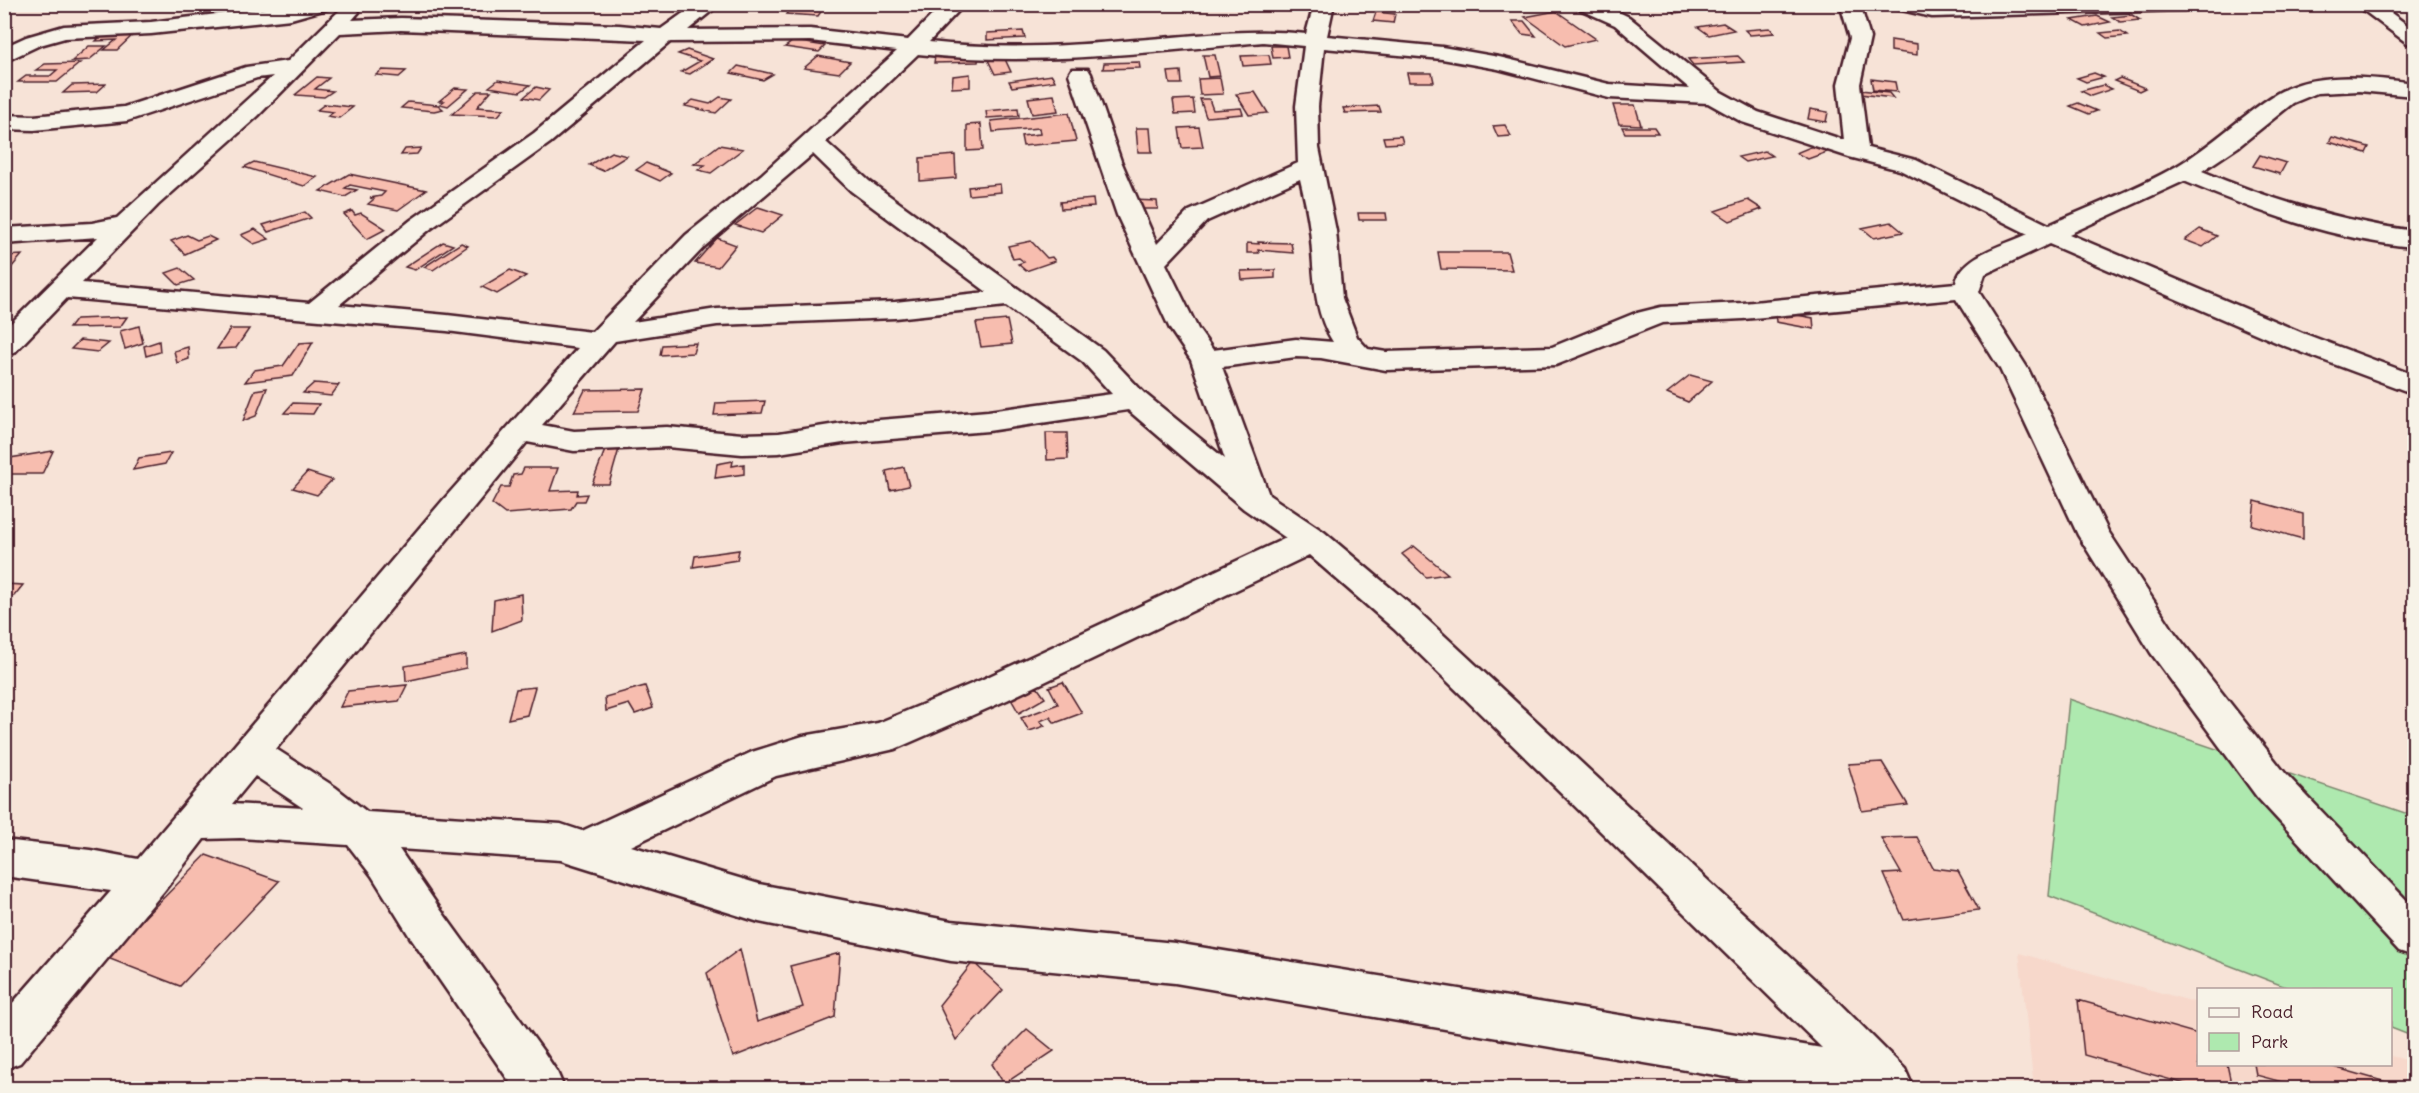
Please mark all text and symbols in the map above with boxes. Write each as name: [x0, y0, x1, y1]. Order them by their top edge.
legend: [2197, 988, 2392, 1066]
text: Road: [2251, 1000, 2294, 1023]
text: Park: [2251, 1030, 2288, 1053]

